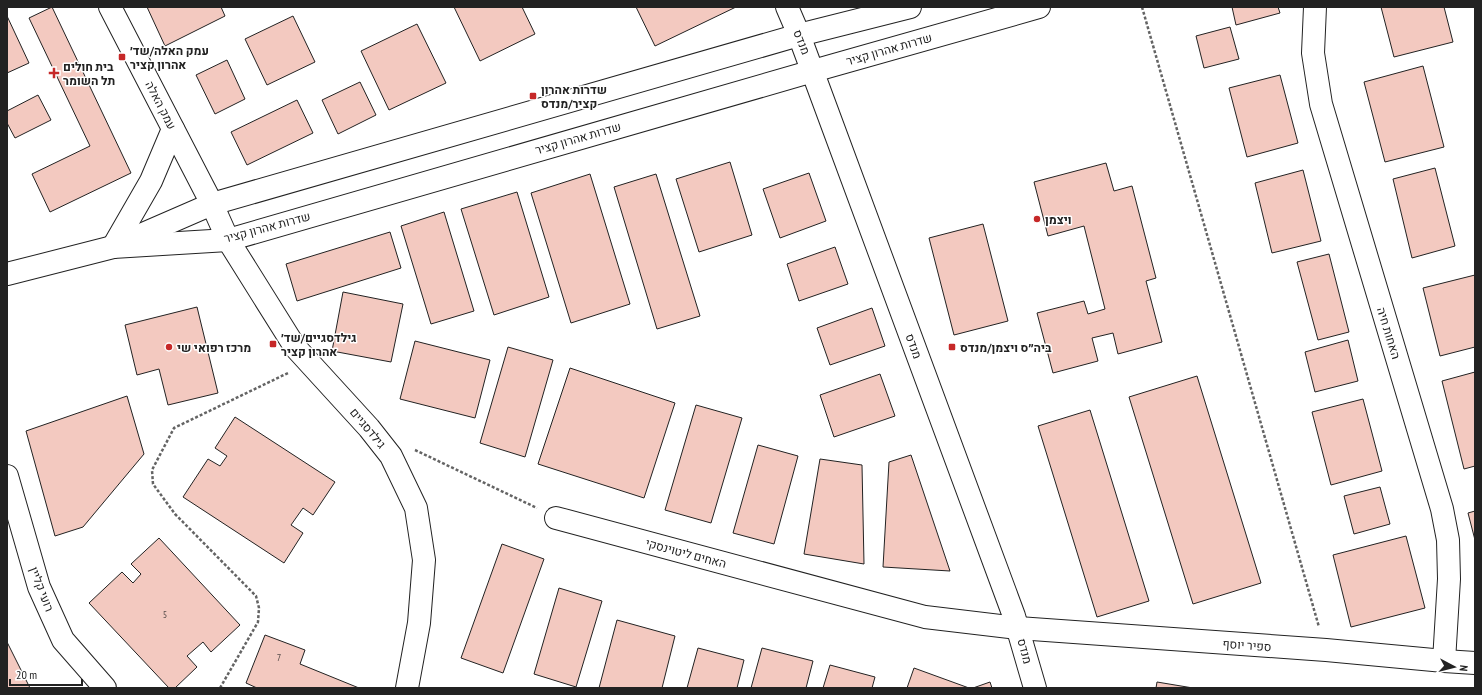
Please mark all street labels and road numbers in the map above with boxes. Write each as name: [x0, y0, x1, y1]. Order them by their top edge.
street label: מנדס: [790, 27, 814, 57]
street label: שדרות אהרון קציר: [844, 30, 934, 68]
street label: עמק האלה: [142, 78, 180, 132]
street label: שדרות אהרון קציר: [533, 119, 623, 157]
street label: שדרות אהרון קציר: [222, 208, 312, 246]
street label: האחות חיה: [1374, 305, 1404, 361]
street label: מנדס: [903, 331, 925, 361]
street label: גילדסגיים: [347, 405, 389, 451]
street label: האחים ליטוינסקי: [644, 535, 728, 571]
street label: רועי קליין: [27, 564, 57, 614]
street label: ספיר יוסף: [1222, 636, 1272, 654]
street label: מנדס: [1014, 637, 1036, 665]

